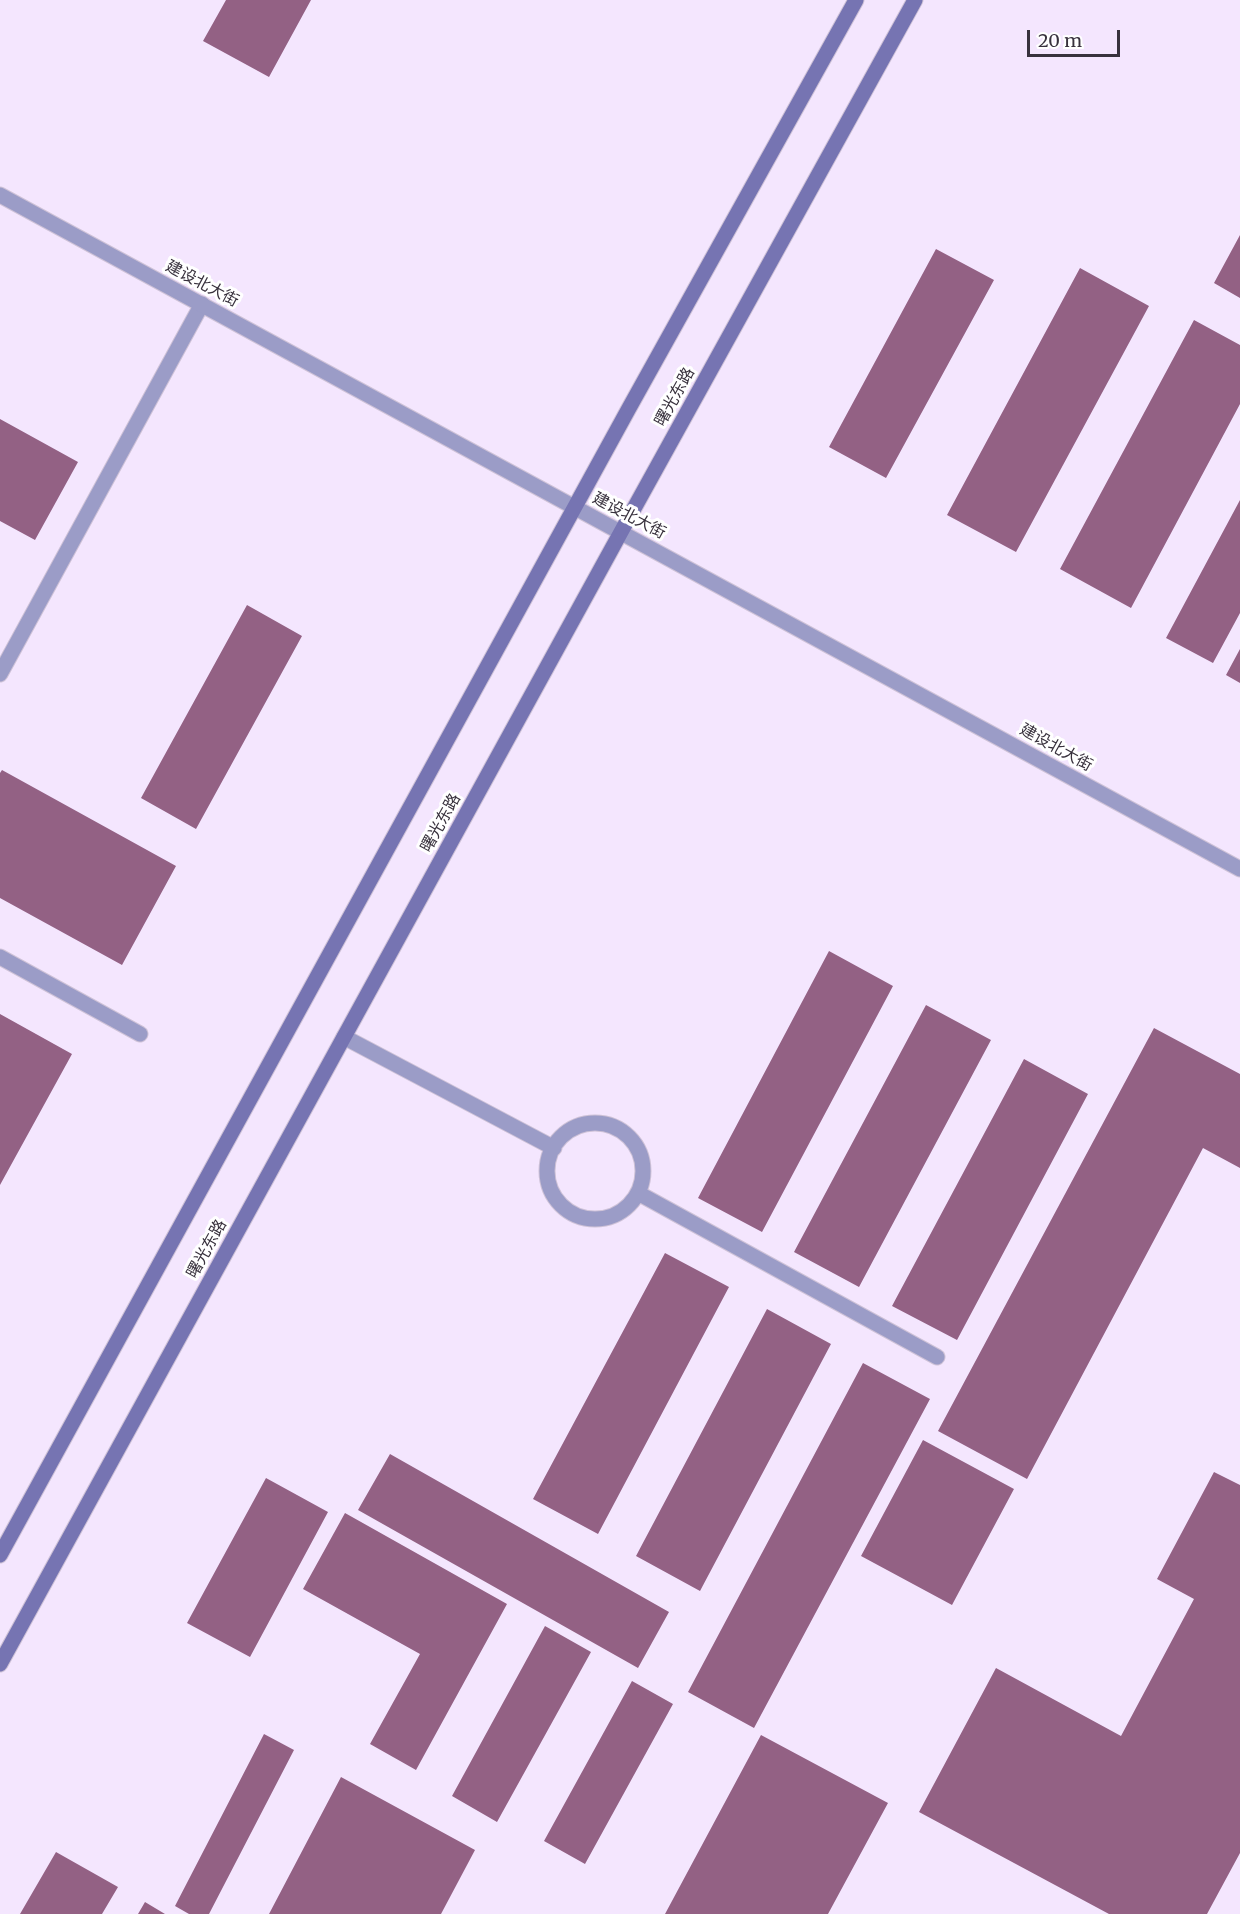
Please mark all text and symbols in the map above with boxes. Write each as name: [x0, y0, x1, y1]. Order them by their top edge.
scale bar: [1030, 18, 1123, 56]
text: 20 m: [1038, 29, 1082, 52]
street label: 建设北大街: [162, 257, 242, 311]
street label: 曙光东路: [651, 364, 699, 430]
street label: 建设北大街: [589, 489, 669, 543]
street label: 建设北大街: [1016, 720, 1096, 776]
street label: 曙光东路: [417, 790, 465, 856]
street label: 曙光东路: [183, 1216, 231, 1282]

